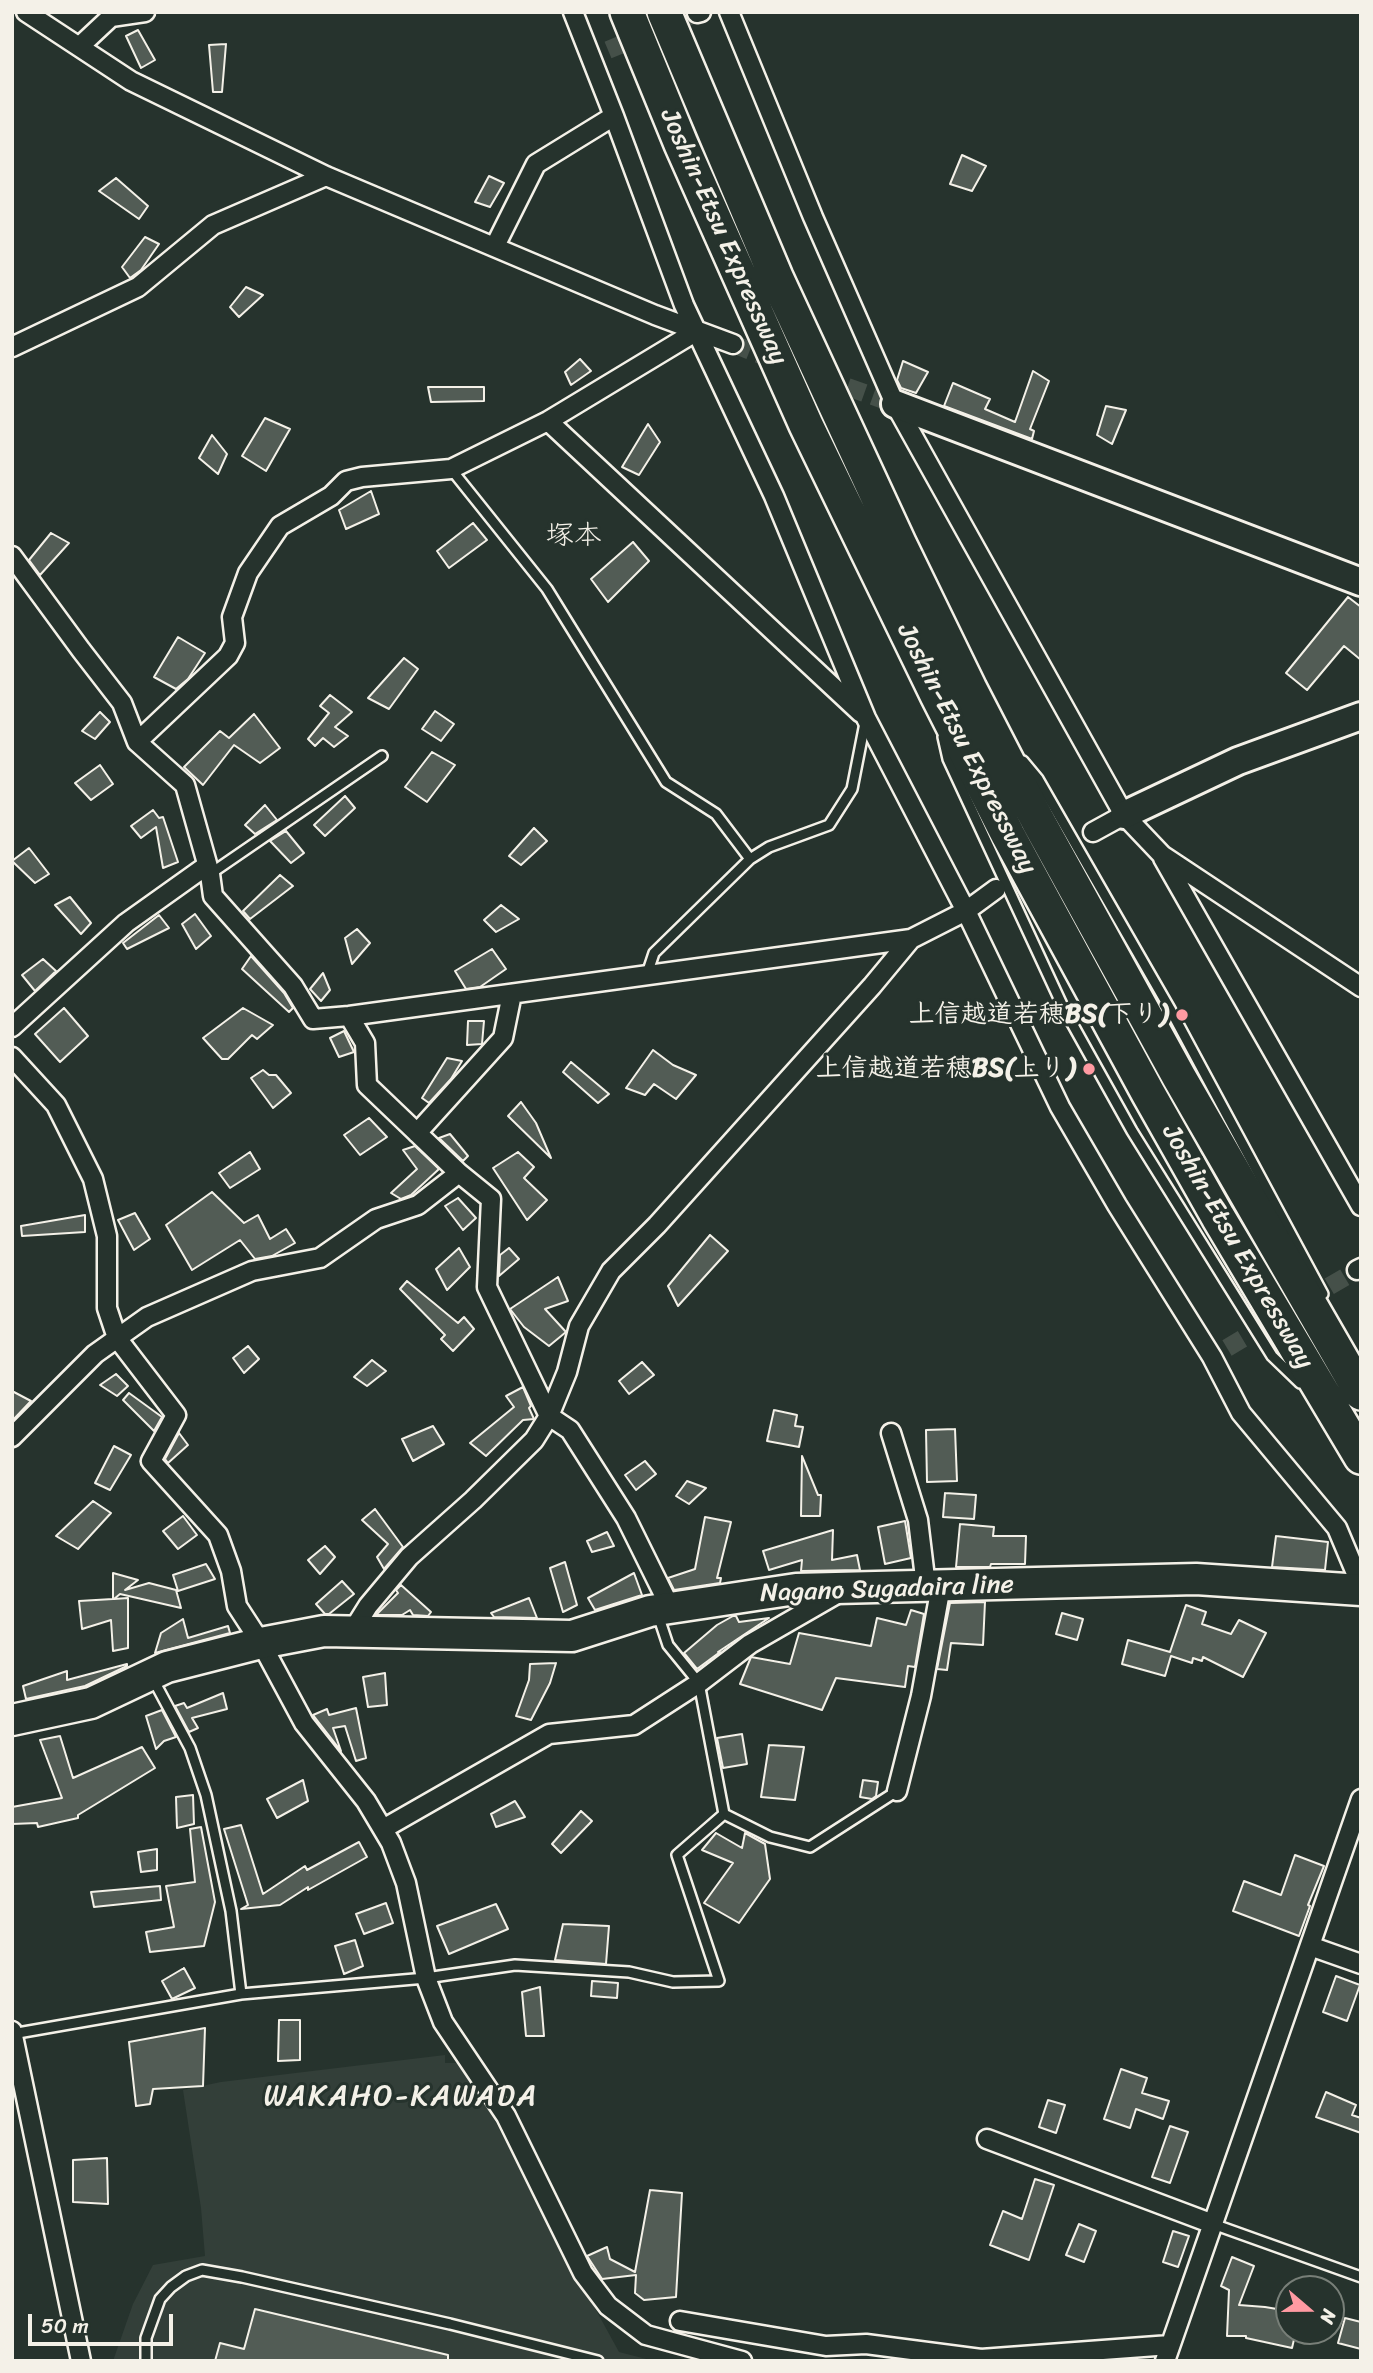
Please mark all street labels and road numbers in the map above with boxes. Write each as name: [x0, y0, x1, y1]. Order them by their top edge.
street label: Joshin-Etsu Expressway: [652, 104, 794, 370]
street label: Joshin-Etsu Expressway: [889, 619, 1043, 879]
street label: Joshin-Etsu Expressway: [1154, 1119, 1320, 1375]
street label: Nagano Sugadaira line: [760, 1570, 1014, 1610]

